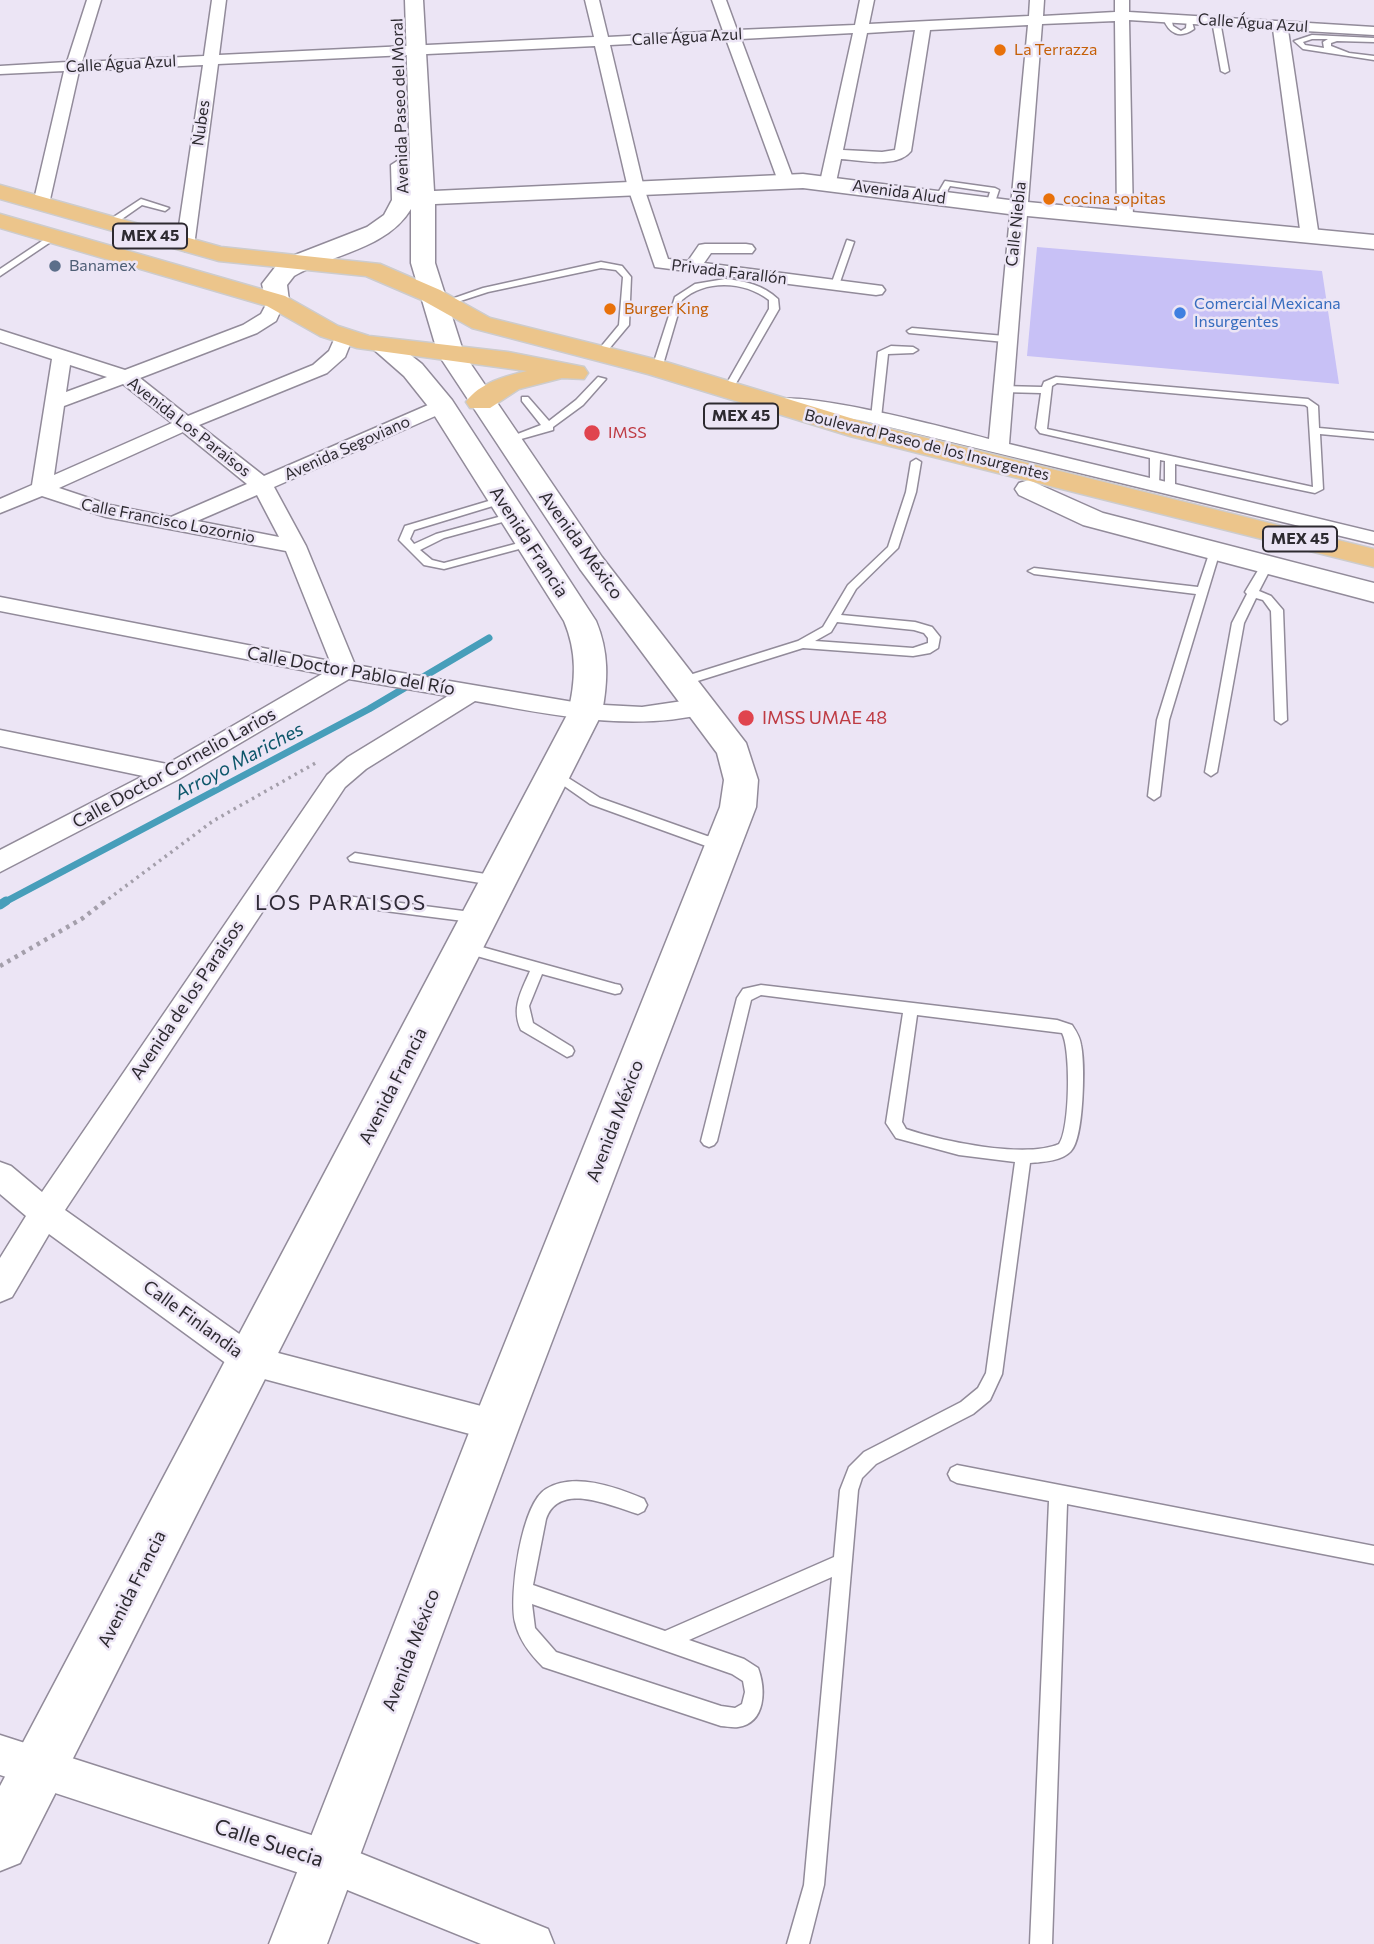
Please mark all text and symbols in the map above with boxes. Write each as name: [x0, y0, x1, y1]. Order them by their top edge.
street label: Calle Água Azul: [1197, 10, 1309, 36]
street label: Avenida Paseo del Moral: [387, 18, 413, 194]
street label: Calle Água Azul: [631, 25, 743, 49]
place label: La Terrazza: [1014, 40, 1097, 60]
marker: La Terrazza: [992, 42, 1008, 58]
street label: Calle Água Azul: [65, 52, 177, 76]
street label: Nubes: [188, 99, 214, 147]
street label: Avenida Alud: [851, 176, 947, 208]
street label: Calle Niebla: [1002, 180, 1030, 268]
place label: cocina sopitas: [1063, 189, 1166, 209]
marker: cocina sopitas: [1041, 191, 1057, 207]
road number: MEX 45: [113, 224, 187, 248]
street label: Privada Farallón: [670, 255, 788, 289]
place label: Banamex: [69, 256, 136, 276]
marker: Banamex: [47, 258, 63, 274]
place label: Comercial Mexicana Insurgentes: [1194, 294, 1341, 332]
place label: Burger King: [624, 299, 709, 319]
marker: Burger King: [602, 301, 618, 317]
marker: Comercial Mexicana Insurgentes: [1172, 305, 1188, 321]
street label: Avenida Los Paraisos: [124, 373, 254, 481]
road number: MEX 45: [704, 404, 778, 428]
street label: Boulevard Paseo de los Insurgentes: [803, 405, 1051, 485]
street label: Avenida Segoviano: [281, 412, 413, 484]
marker: IMSS: [582, 423, 602, 443]
place label: IMSS: [608, 423, 647, 443]
street label: Avenida Francia: [485, 482, 573, 602]
street label: Avenida México: [534, 487, 628, 603]
street label: Calle Francisco Lozornio: [79, 495, 257, 547]
road number: MEX 45: [1263, 526, 1337, 552]
street label: Calle Doctor Pablo del Río: [245, 642, 457, 700]
street label: Calle Doctor Cornelio Larios: [69, 703, 279, 833]
place label: IMSS UMAE 48: [762, 707, 887, 729]
marker: IMSS UMAE 48: [736, 708, 756, 728]
water label: Arroyo Mariches: [171, 717, 307, 805]
district label: LOS PARAISOS: [257, 890, 425, 916]
street label: Avenida de los Paraisos: [126, 916, 248, 1084]
street label: Avenida Francia: [354, 1024, 432, 1148]
street label: Avenida México: [582, 1057, 648, 1185]
street label: Calle Finlandia: [139, 1276, 247, 1362]
street label: Avenida Francia: [93, 1527, 171, 1651]
street label: Avenida México: [378, 1586, 444, 1714]
street label: Calle Suecia: [211, 1814, 327, 1872]

